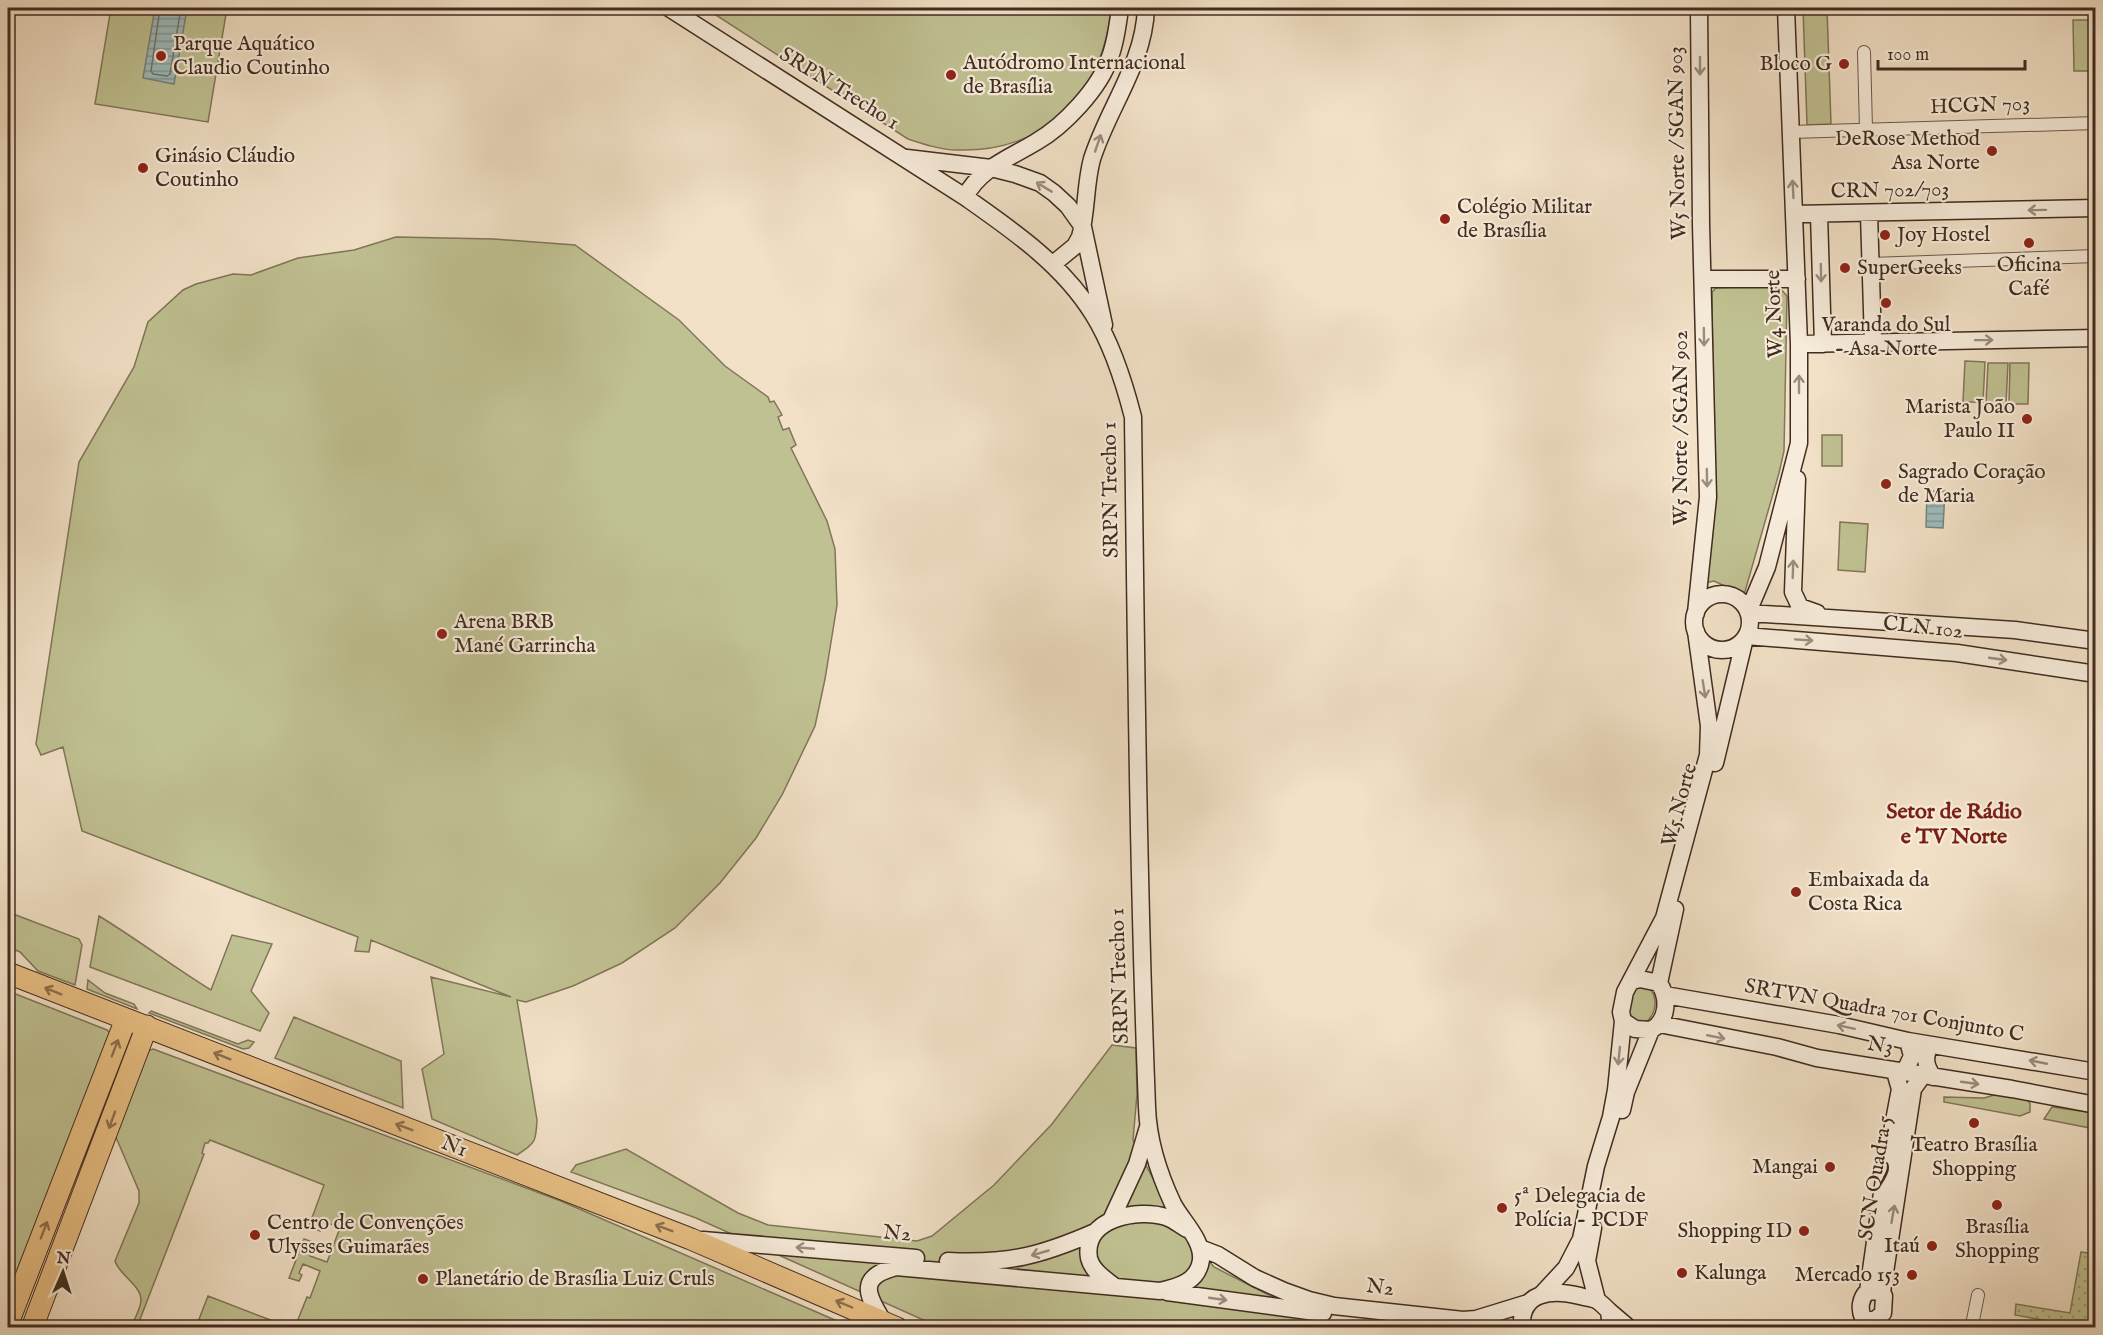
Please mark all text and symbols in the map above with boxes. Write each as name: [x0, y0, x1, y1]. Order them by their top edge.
place label: Parque Aquático Claudio Coutinho: [173, 31, 330, 82]
scale bar: [1878, 33, 2025, 71]
street label: SRPN Trecho 1: [774, 41, 904, 137]
text: 100 m: [1887, 44, 1929, 67]
street label: W5 Norte / SGAN 903: [1663, 46, 1693, 240]
marker: Parque Aquático Claudio Coutinho: [154, 49, 168, 63]
place label: Autódromo Internacional de Brasília: [962, 50, 1186, 101]
place label: Bloco G: [1760, 51, 1832, 78]
one-way arrow: [1694, 55, 1706, 75]
marker: Bloco G: [1837, 57, 1851, 71]
marker: Autódromo Internacional de Brasília: [944, 68, 958, 82]
street label: HCGN 703: [1929, 91, 2031, 121]
place label: DeRose Method Asa Norte: [1835, 126, 1981, 177]
one-way arrow: [1093, 134, 1104, 153]
place label: Ginásio Cláudio Coutinho: [155, 143, 295, 194]
marker: DeRose Method Asa Norte: [1985, 144, 1999, 158]
marker: Ginásio Cláudio Coutinho: [136, 161, 150, 175]
street label: CRN 702/703: [1830, 176, 1950, 206]
one-way arrow: [1036, 180, 1053, 192]
one-way arrow: [1787, 180, 1798, 200]
place label: Colégio Militar de Brasília: [1457, 194, 1592, 245]
one-way arrow: [2028, 204, 2048, 216]
marker: Colégio Militar de Brasília: [1438, 212, 1452, 226]
place label: Joy Hostel: [1895, 222, 1990, 249]
marker: Joy Hostel: [1878, 228, 1892, 242]
marker: Oficina Café: [2022, 236, 2036, 250]
place label: Oficina Café: [1997, 252, 2062, 303]
place label: SuperGeeks: [1857, 255, 1962, 282]
marker: SuperGeeks: [1838, 261, 1852, 275]
one-way arrow: [1815, 263, 1827, 283]
street label: W4 Norte: [1760, 269, 1790, 359]
marker: Varanda do Sul - Asa Norte: [1879, 296, 1893, 310]
place label: Varanda do Sul - Asa Norte: [1821, 312, 1951, 363]
one-way arrow: [1699, 327, 1710, 347]
street label: W5 Norte / SGAN 902: [1668, 330, 1695, 526]
one-way arrow: [1973, 334, 1993, 346]
one-way arrow: [1793, 375, 1805, 395]
place label: Marista João Paulo II: [1905, 394, 2015, 445]
marker: Marista João Paulo II: [2020, 412, 2034, 426]
street label: SRPN Trecho 1: [1096, 422, 1126, 558]
place label: Sagrado Coração de Maria: [1898, 459, 2046, 510]
one-way arrow: [1702, 467, 1713, 487]
marker: Sagrado Coração de Maria: [1879, 477, 1893, 491]
one-way arrow: [1788, 560, 1799, 580]
place label: Arena BRB Mané Garrincha: [453, 609, 596, 660]
street label: CLN 102: [1882, 610, 1965, 646]
marker: Arena BRB Mané Garrincha: [435, 627, 449, 641]
one-way arrow: [1794, 635, 1814, 646]
one-way arrow: [1988, 654, 2008, 665]
one-way arrow: [1698, 679, 1709, 698]
street label: W5 Norte: [1656, 760, 1704, 850]
district label: Setor de Rádio e TV Norte: [1886, 798, 2022, 851]
place label: Embaixada da Costa Rica: [1808, 867, 1930, 918]
marker: Embaixada da Costa Rica: [1789, 885, 1803, 899]
street label: SRPN Trecho 1: [1104, 907, 1136, 1045]
street label: SRTVN Quadra 701 Conjunto C: [1742, 973, 2026, 1049]
one-way arrow: [44, 985, 63, 996]
one-way arrow: [1837, 1021, 1857, 1032]
street label: N3: [1865, 1030, 1895, 1062]
one-way arrow: [1706, 1032, 1725, 1043]
one-way arrow: [110, 1039, 121, 1058]
one-way arrow: [1614, 1045, 1625, 1065]
one-way arrow: [214, 1050, 232, 1061]
one-way arrow: [2029, 1056, 2048, 1067]
one-way arrow: [1959, 1077, 1979, 1088]
one-way arrow: [105, 1111, 116, 1129]
street label: SCN Quadra 5: [1853, 1113, 1899, 1242]
marker: Teatro Brasília Shopping: [1967, 1116, 1981, 1130]
one-way arrow: [395, 1121, 414, 1132]
street label: N1: [437, 1130, 471, 1164]
place label: Teatro Brasília Shopping: [1910, 1132, 2038, 1183]
place label: Mangai: [1752, 1154, 1818, 1181]
marker: Mangai: [1823, 1160, 1837, 1174]
place label: 5ª Delegacia de Polícia - PCDF: [1514, 1183, 1648, 1234]
marker: Brasília Shopping: [1990, 1198, 2004, 1212]
marker: 5ª Delegacia de Polícia - PCDF: [1495, 1201, 1509, 1215]
one-way arrow: [1888, 1204, 1899, 1224]
place label: Centro de Convenções Ulysses Guimarães: [267, 1210, 464, 1261]
place label: Brasília Shopping: [1955, 1214, 2040, 1265]
place label: Shopping ID: [1677, 1218, 1792, 1245]
street label: N2: [882, 1219, 912, 1249]
one-way arrow: [39, 1221, 50, 1240]
one-way arrow: [655, 1222, 674, 1233]
marker: Shopping ID: [1797, 1224, 1811, 1238]
marker: Centro de Convenções Ulysses Guimarães: [248, 1228, 262, 1242]
place label: Itaú: [1884, 1233, 1920, 1260]
marker: Itaú: [1925, 1239, 1939, 1253]
north arrow: [33, 1242, 93, 1302]
one-way arrow: [796, 1242, 815, 1253]
one-way arrow: [1031, 1248, 1050, 1259]
text: N: [55, 1249, 71, 1269]
place label: Kalunga: [1694, 1260, 1767, 1287]
place label: Mercado 153: [1795, 1262, 1900, 1289]
place label: Planetário de Brasília Luiz Cruls: [435, 1266, 715, 1293]
marker: Kalunga: [1675, 1266, 1689, 1280]
marker: Mercado 153: [1905, 1268, 1919, 1282]
marker: Planetário de Brasília Luiz Cruls: [416, 1272, 430, 1286]
street label: N2: [1364, 1273, 1396, 1303]
one-way arrow: [1208, 1293, 1228, 1304]
one-way arrow: [835, 1298, 853, 1309]

